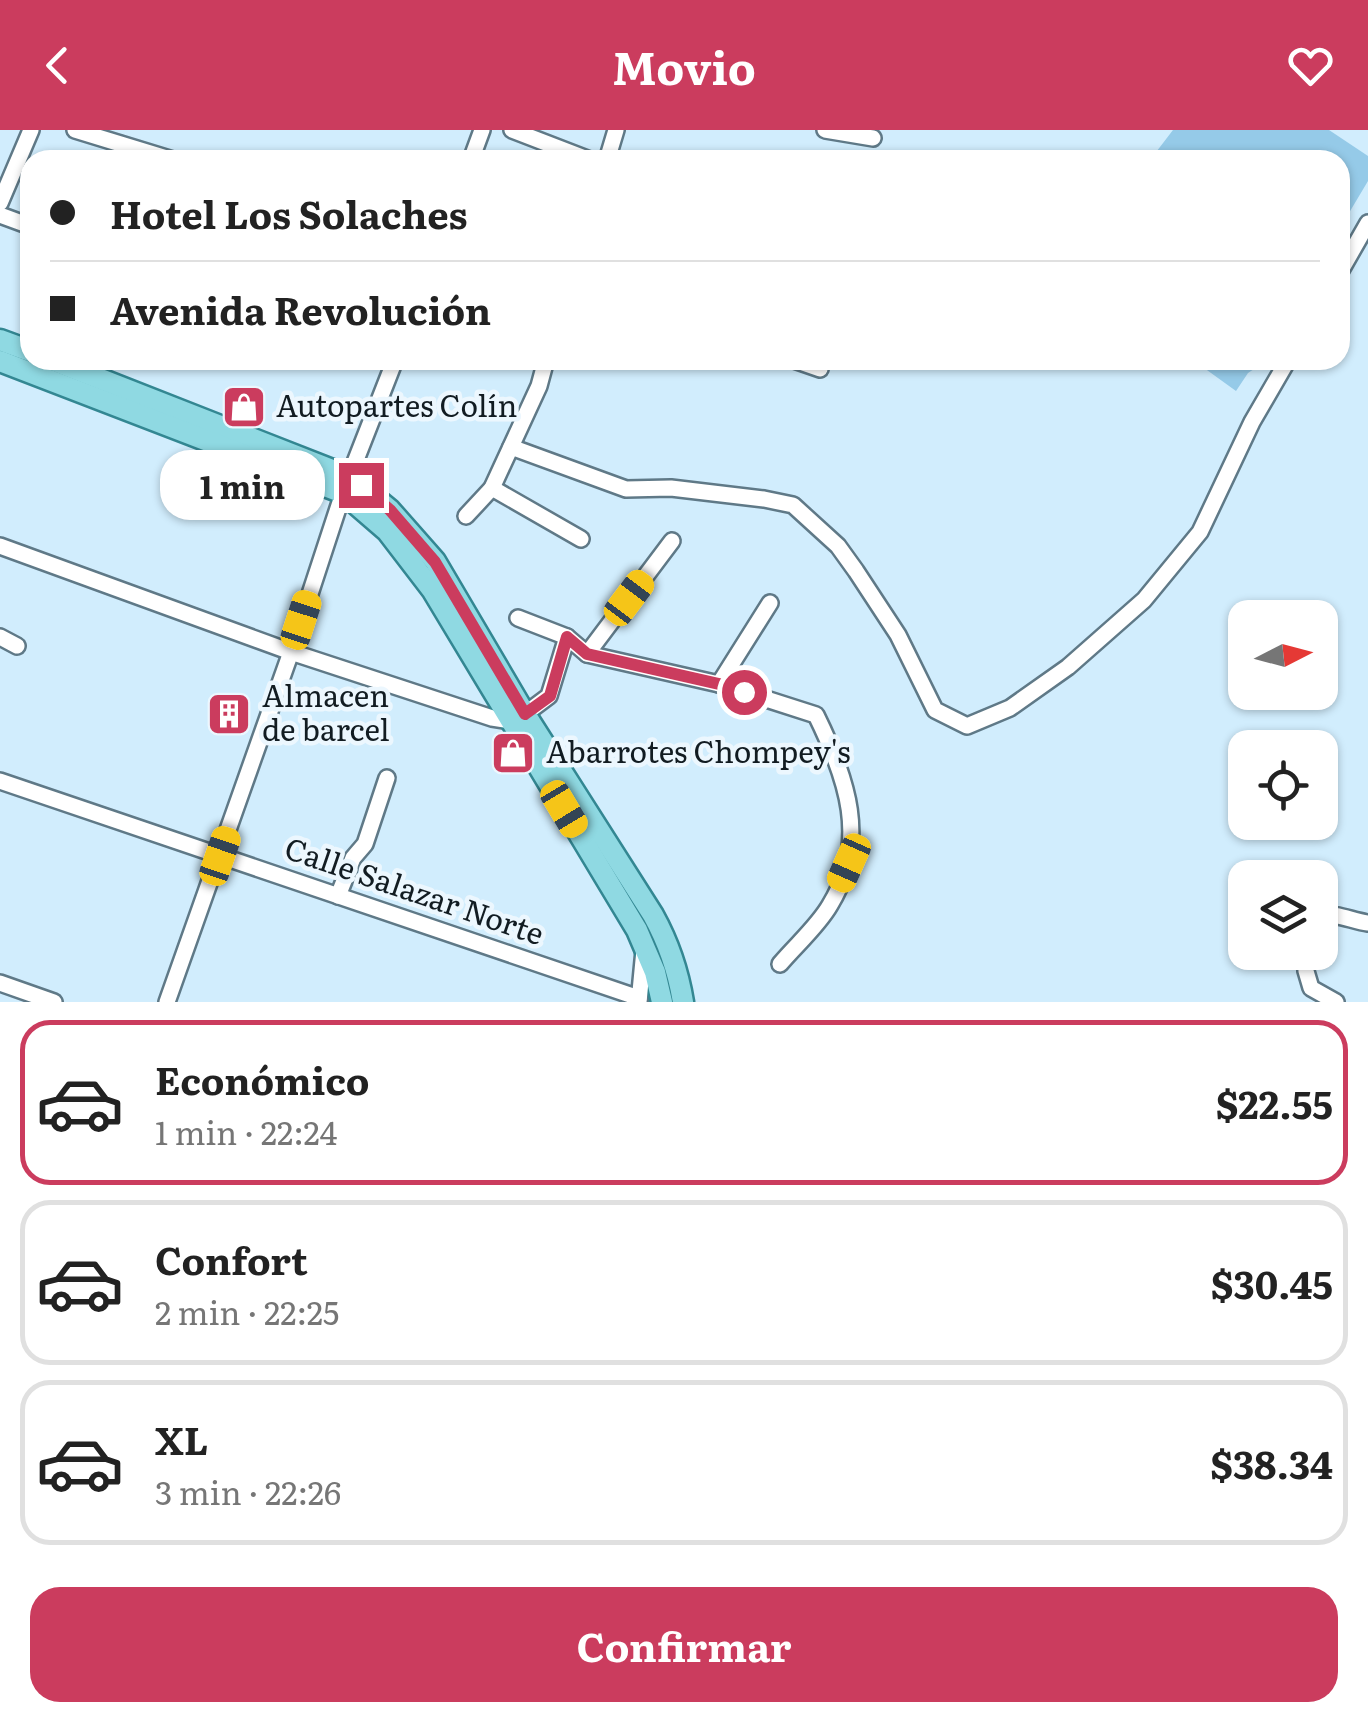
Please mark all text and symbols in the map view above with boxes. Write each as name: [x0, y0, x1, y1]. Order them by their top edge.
text: Movio: [612, 32, 756, 99]
icon: back: [30, 38, 85, 93]
icon: heart: [1283, 38, 1338, 93]
text: Hotel Los Solaches: [110, 184, 468, 241]
text: Avenida Revolución: [110, 280, 491, 337]
place label: Autopartes Colín: [276, 382, 517, 426]
shop icon: Autopartes Colín: [221, 384, 267, 430]
callout: 1 min: [161, 450, 326, 520]
text: 1 min: [200, 461, 285, 509]
route end: [339, 463, 384, 508]
car: [599, 565, 659, 631]
car: [277, 587, 325, 653]
north arrow: [1228, 600, 1338, 710]
map controls: [1228, 600, 1338, 970]
route start: [722, 670, 767, 715]
place label: Almacen de barcel: [262, 672, 390, 750]
building icon: Almacen de barcel: [206, 691, 252, 737]
place label: Abarrotes Chompey's: [546, 728, 850, 772]
shop icon: Abarrotes Chompey's: [490, 730, 536, 776]
button: locate: [1228, 730, 1338, 840]
car: [536, 776, 592, 842]
car: [196, 823, 244, 889]
street label: Calle Salazar Norte: [279, 824, 550, 954]
car: [823, 829, 875, 897]
button: layers: [1228, 860, 1338, 970]
text: Económico: [155, 1050, 370, 1107]
icon: car: [35, 1058, 125, 1148]
text: $22.55: [1216, 1074, 1333, 1131]
text: 1 min · 22:24: [155, 1107, 337, 1155]
text: Confort: [155, 1230, 308, 1287]
icon: car: [35, 1238, 125, 1328]
text: $30.45: [1211, 1254, 1333, 1311]
text: 2 min · 22:25: [155, 1287, 339, 1335]
text: XL: [155, 1410, 208, 1467]
icon: car: [35, 1418, 125, 1508]
text: $38.34: [1210, 1434, 1333, 1491]
text: 3 min · 22:26: [155, 1467, 341, 1515]
button: Confirmar: [30, 1587, 1338, 1702]

